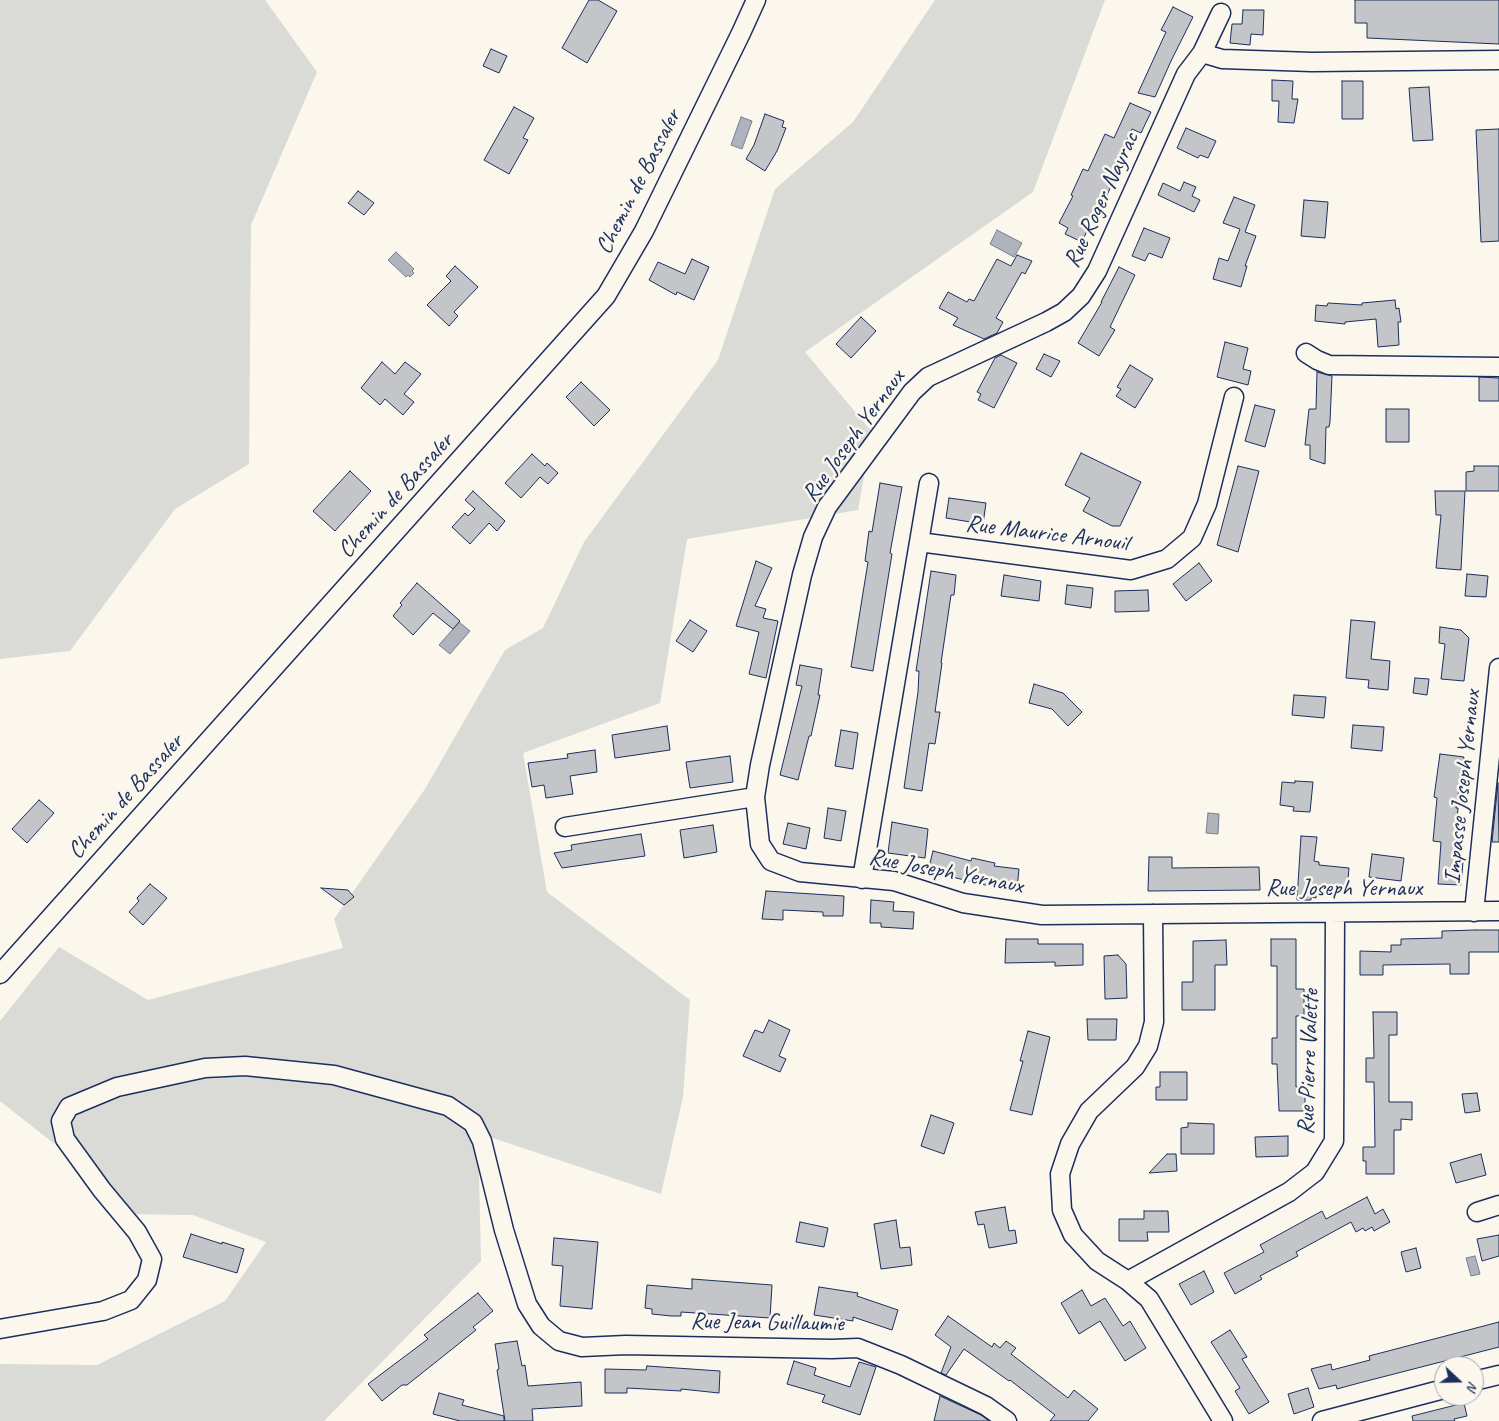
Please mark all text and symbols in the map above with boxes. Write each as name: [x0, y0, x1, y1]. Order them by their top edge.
street label: Chemin de Bassaler: [590, 105, 688, 259]
street label: Rue Roger Nayrac: [1058, 128, 1146, 272]
street label: Rue Joseph Yernaux: [796, 364, 912, 508]
street label: Chemin de Bassaler: [332, 427, 460, 565]
street label: Rue Maurice Arnouil: [964, 510, 1130, 558]
street label: Impasse Joseph Yernaux: [1439, 689, 1487, 885]
street label: Chemin de Bassaler: [62, 728, 190, 866]
street label: Rue Joseph Yernaux: [866, 843, 1026, 901]
street label: Rue Joseph Yernaux: [1266, 875, 1422, 903]
street label: Rue Pierre Valette: [1292, 989, 1326, 1135]
street label: Rue Jean Guillaumie: [690, 1307, 844, 1339]
north arrow: [1434, 1356, 1484, 1406]
text: N: [1463, 1379, 1482, 1393]

